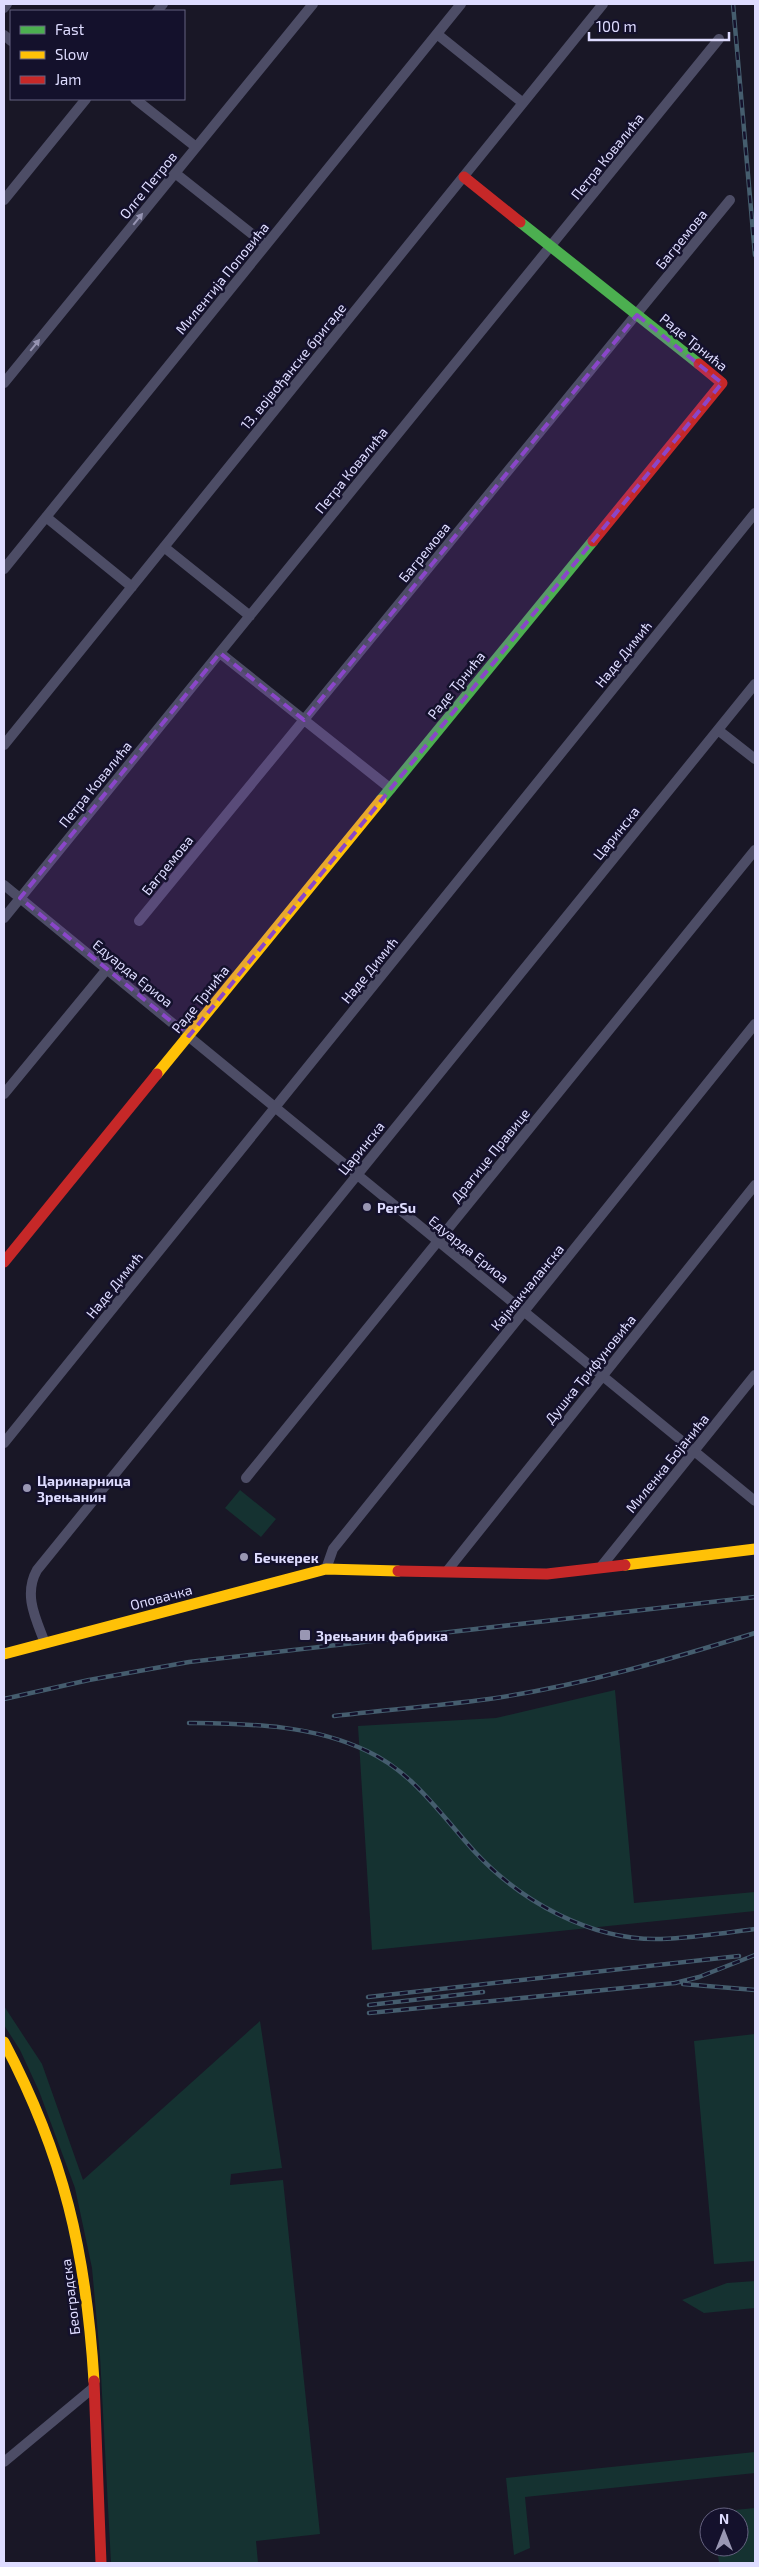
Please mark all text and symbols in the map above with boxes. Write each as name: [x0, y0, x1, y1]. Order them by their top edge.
legend: [10, 10, 185, 100]
scale bar: [589, 10, 729, 42]
text: 100 m: [596, 17, 637, 35]
text: Fast: [55, 20, 85, 38]
text: Slow: [55, 45, 89, 63]
text: Jam: [55, 70, 81, 88]
street label: Петра Ковалића: [567, 109, 647, 203]
street label: Олге Петров: [116, 148, 180, 222]
street label: Багремова: [652, 206, 710, 272]
one-way arrow: [132, 213, 143, 226]
street label: Милентија Поповића: [172, 219, 272, 337]
street label: 13. војвођанске бригаде: [237, 299, 349, 433]
street label: Раде Трнића: [657, 310, 731, 374]
one-way arrow: [29, 339, 40, 352]
street label: Петра Ковалића: [311, 423, 391, 517]
street label: Багремова: [395, 519, 453, 585]
street label: Наде Димић: [591, 617, 655, 691]
street label: Раде Трнића: [424, 648, 488, 722]
street label: Петра Ковалића: [55, 737, 135, 831]
street label: Царинска: [589, 803, 643, 863]
street label: Багремова: [138, 832, 196, 898]
street label: Наде Димић: [337, 933, 401, 1007]
street label: Едуарда Ериоа: [89, 935, 177, 1011]
street label: Раде Трнића: [168, 962, 232, 1036]
street label: Драгице Правице: [447, 1104, 533, 1206]
street label: Царинска: [334, 1118, 388, 1178]
place label: PerSu: [377, 1199, 416, 1216]
marker: PerSu: [361, 1201, 373, 1213]
street label: Едуарда Ериоа: [425, 1211, 513, 1287]
street label: Кајмакчаланска: [487, 1240, 567, 1334]
street label: Наде Димић: [82, 1248, 146, 1322]
street label: Душка Трифуновића: [541, 1311, 639, 1427]
street label: Миленка Бојанића: [622, 1410, 712, 1516]
place label: Царинарница Зрењанин: [37, 1472, 131, 1505]
marker: Царинарница Зрењанин: [21, 1482, 33, 1494]
place label: Бечкерек: [254, 1549, 319, 1566]
marker: Бечкерек: [238, 1551, 250, 1563]
street label: Оповачка: [128, 1581, 194, 1613]
place label: Зрењанин фабрика: [316, 1627, 448, 1644]
marker: Зрењанин фабрика: [298, 1628, 312, 1642]
street label: Београдска: [57, 2258, 83, 2336]
north arrow: [699, 2507, 749, 2557]
text: N: [719, 2510, 729, 2527]

